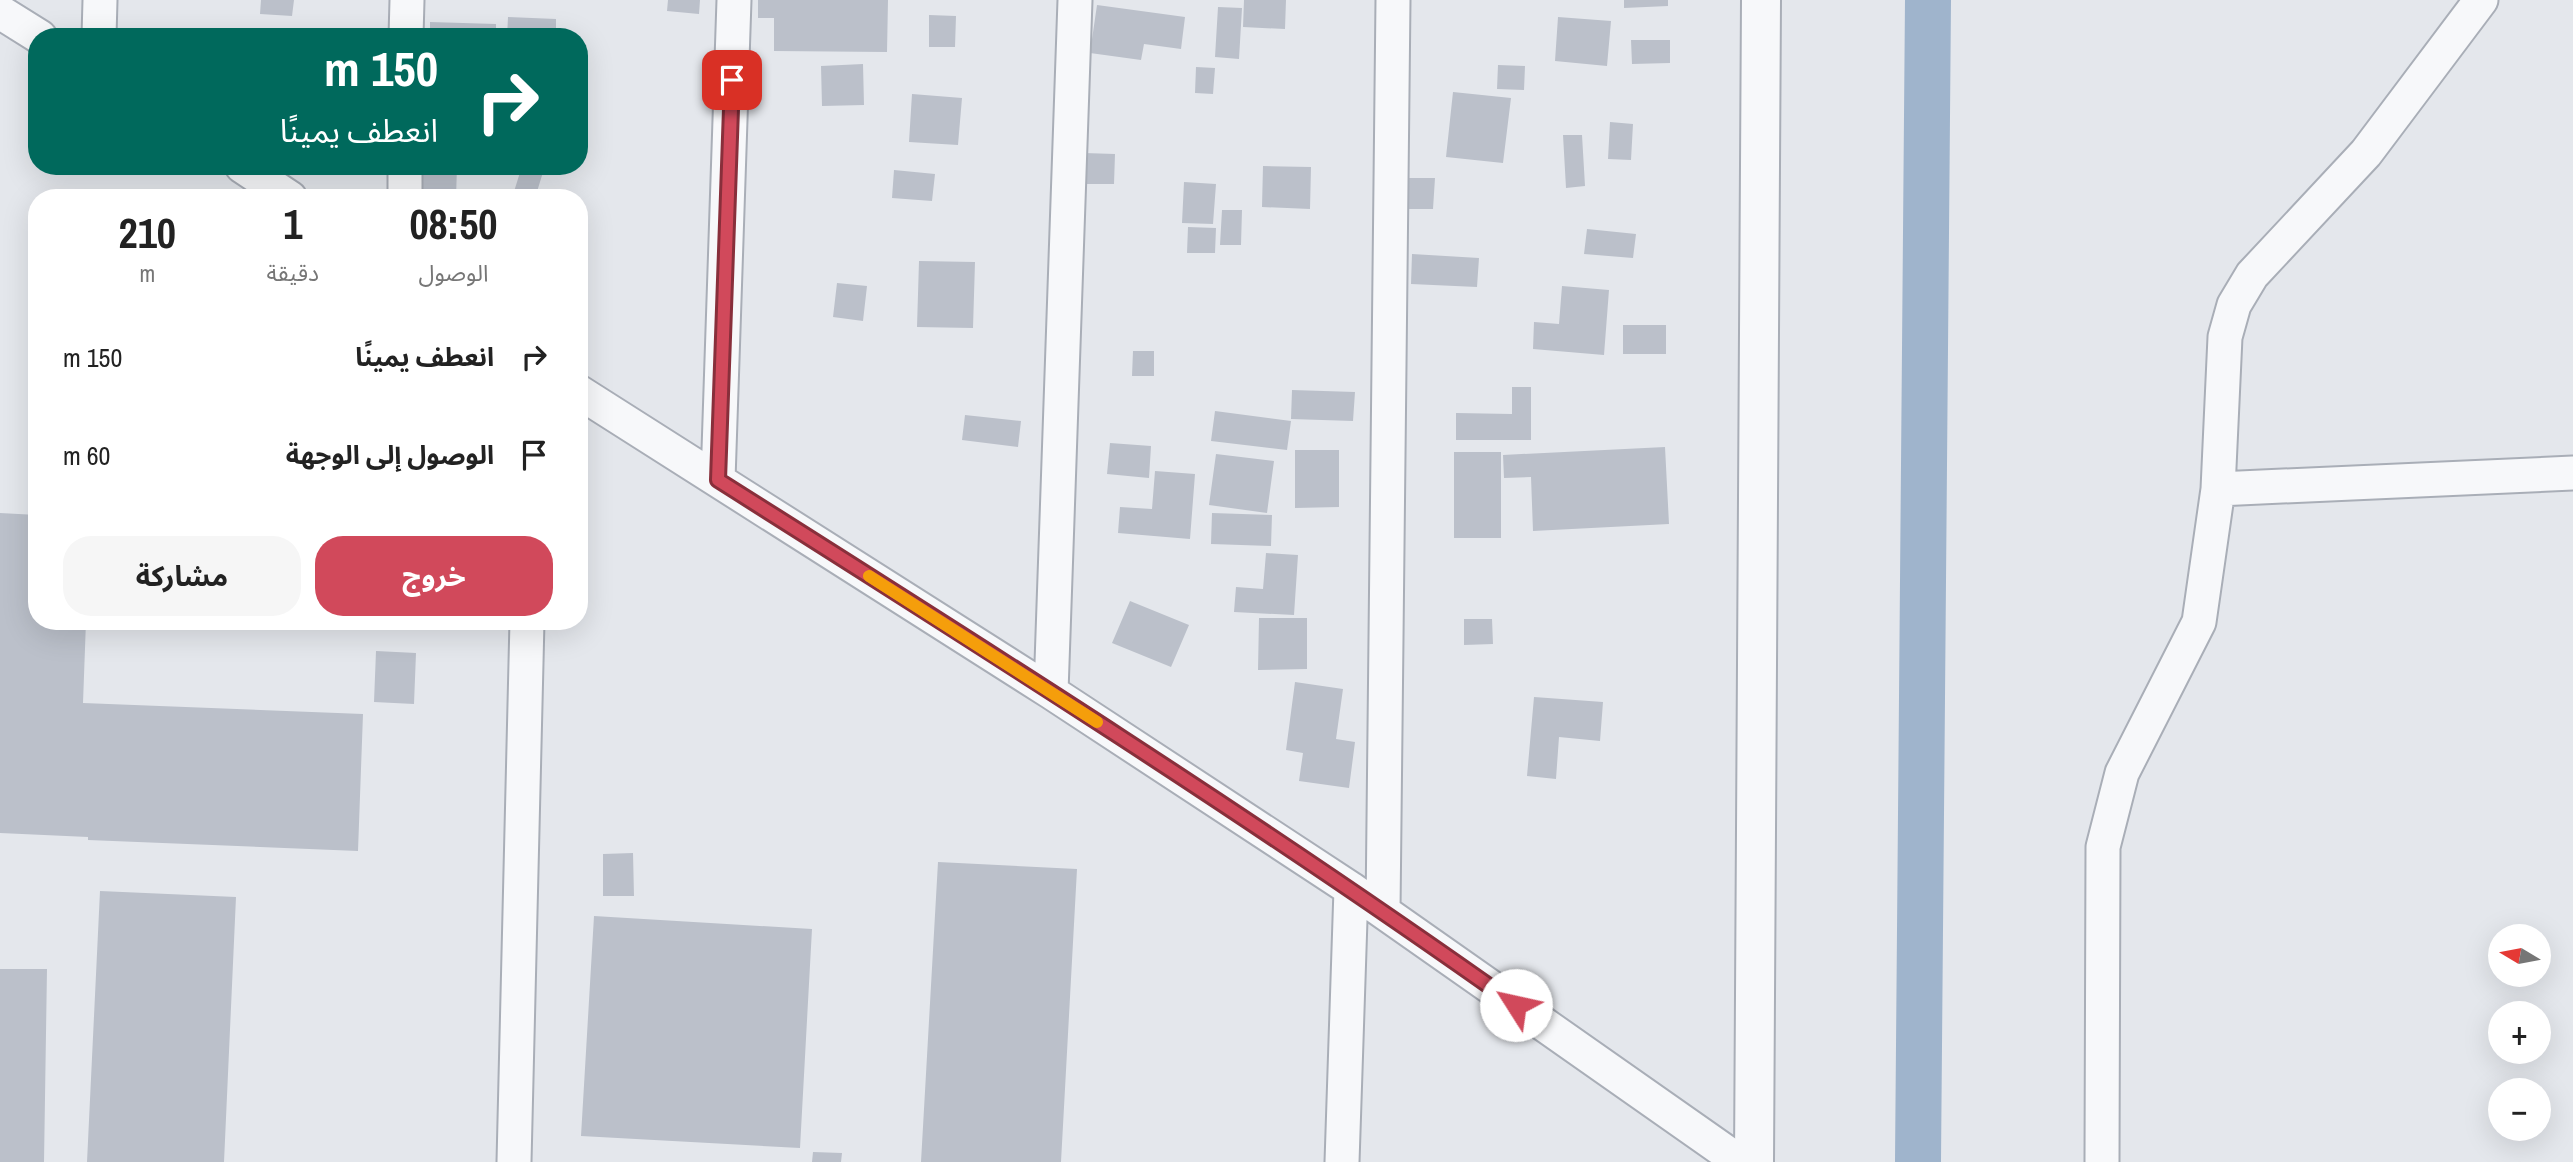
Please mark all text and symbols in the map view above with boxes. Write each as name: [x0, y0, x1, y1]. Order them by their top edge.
text: 150 m: [324, 35, 438, 101]
pin: [702, 50, 762, 110]
icon: right: [462, 56, 553, 147]
icon: arrive: [713, 61, 751, 99]
text: انعطف يمينًا: [280, 109, 438, 152]
text: 1: [283, 196, 302, 252]
text: 08:50: [409, 196, 498, 252]
text: 210: [119, 205, 176, 261]
text: دقيقة: [267, 257, 319, 288]
text: الوصول: [419, 257, 488, 288]
text: m: [139, 258, 155, 289]
icon: right: [515, 338, 553, 376]
text: انعطف يمينًا: [355, 339, 494, 374]
text: 150 m: [63, 340, 122, 375]
icon: arrive: [515, 436, 553, 474]
text: الوصول إلى الوجهة: [286, 437, 494, 472]
text: 60 m: [63, 438, 110, 473]
button: مشاركة: [63, 536, 301, 616]
button: خروج: [315, 536, 553, 616]
north arrow: [2488, 924, 2552, 987]
map controls: [2488, 924, 2551, 1141]
position arrow: [1479, 968, 1553, 1042]
button: +: [2488, 1001, 2551, 1064]
button: −: [2488, 1078, 2551, 1141]

